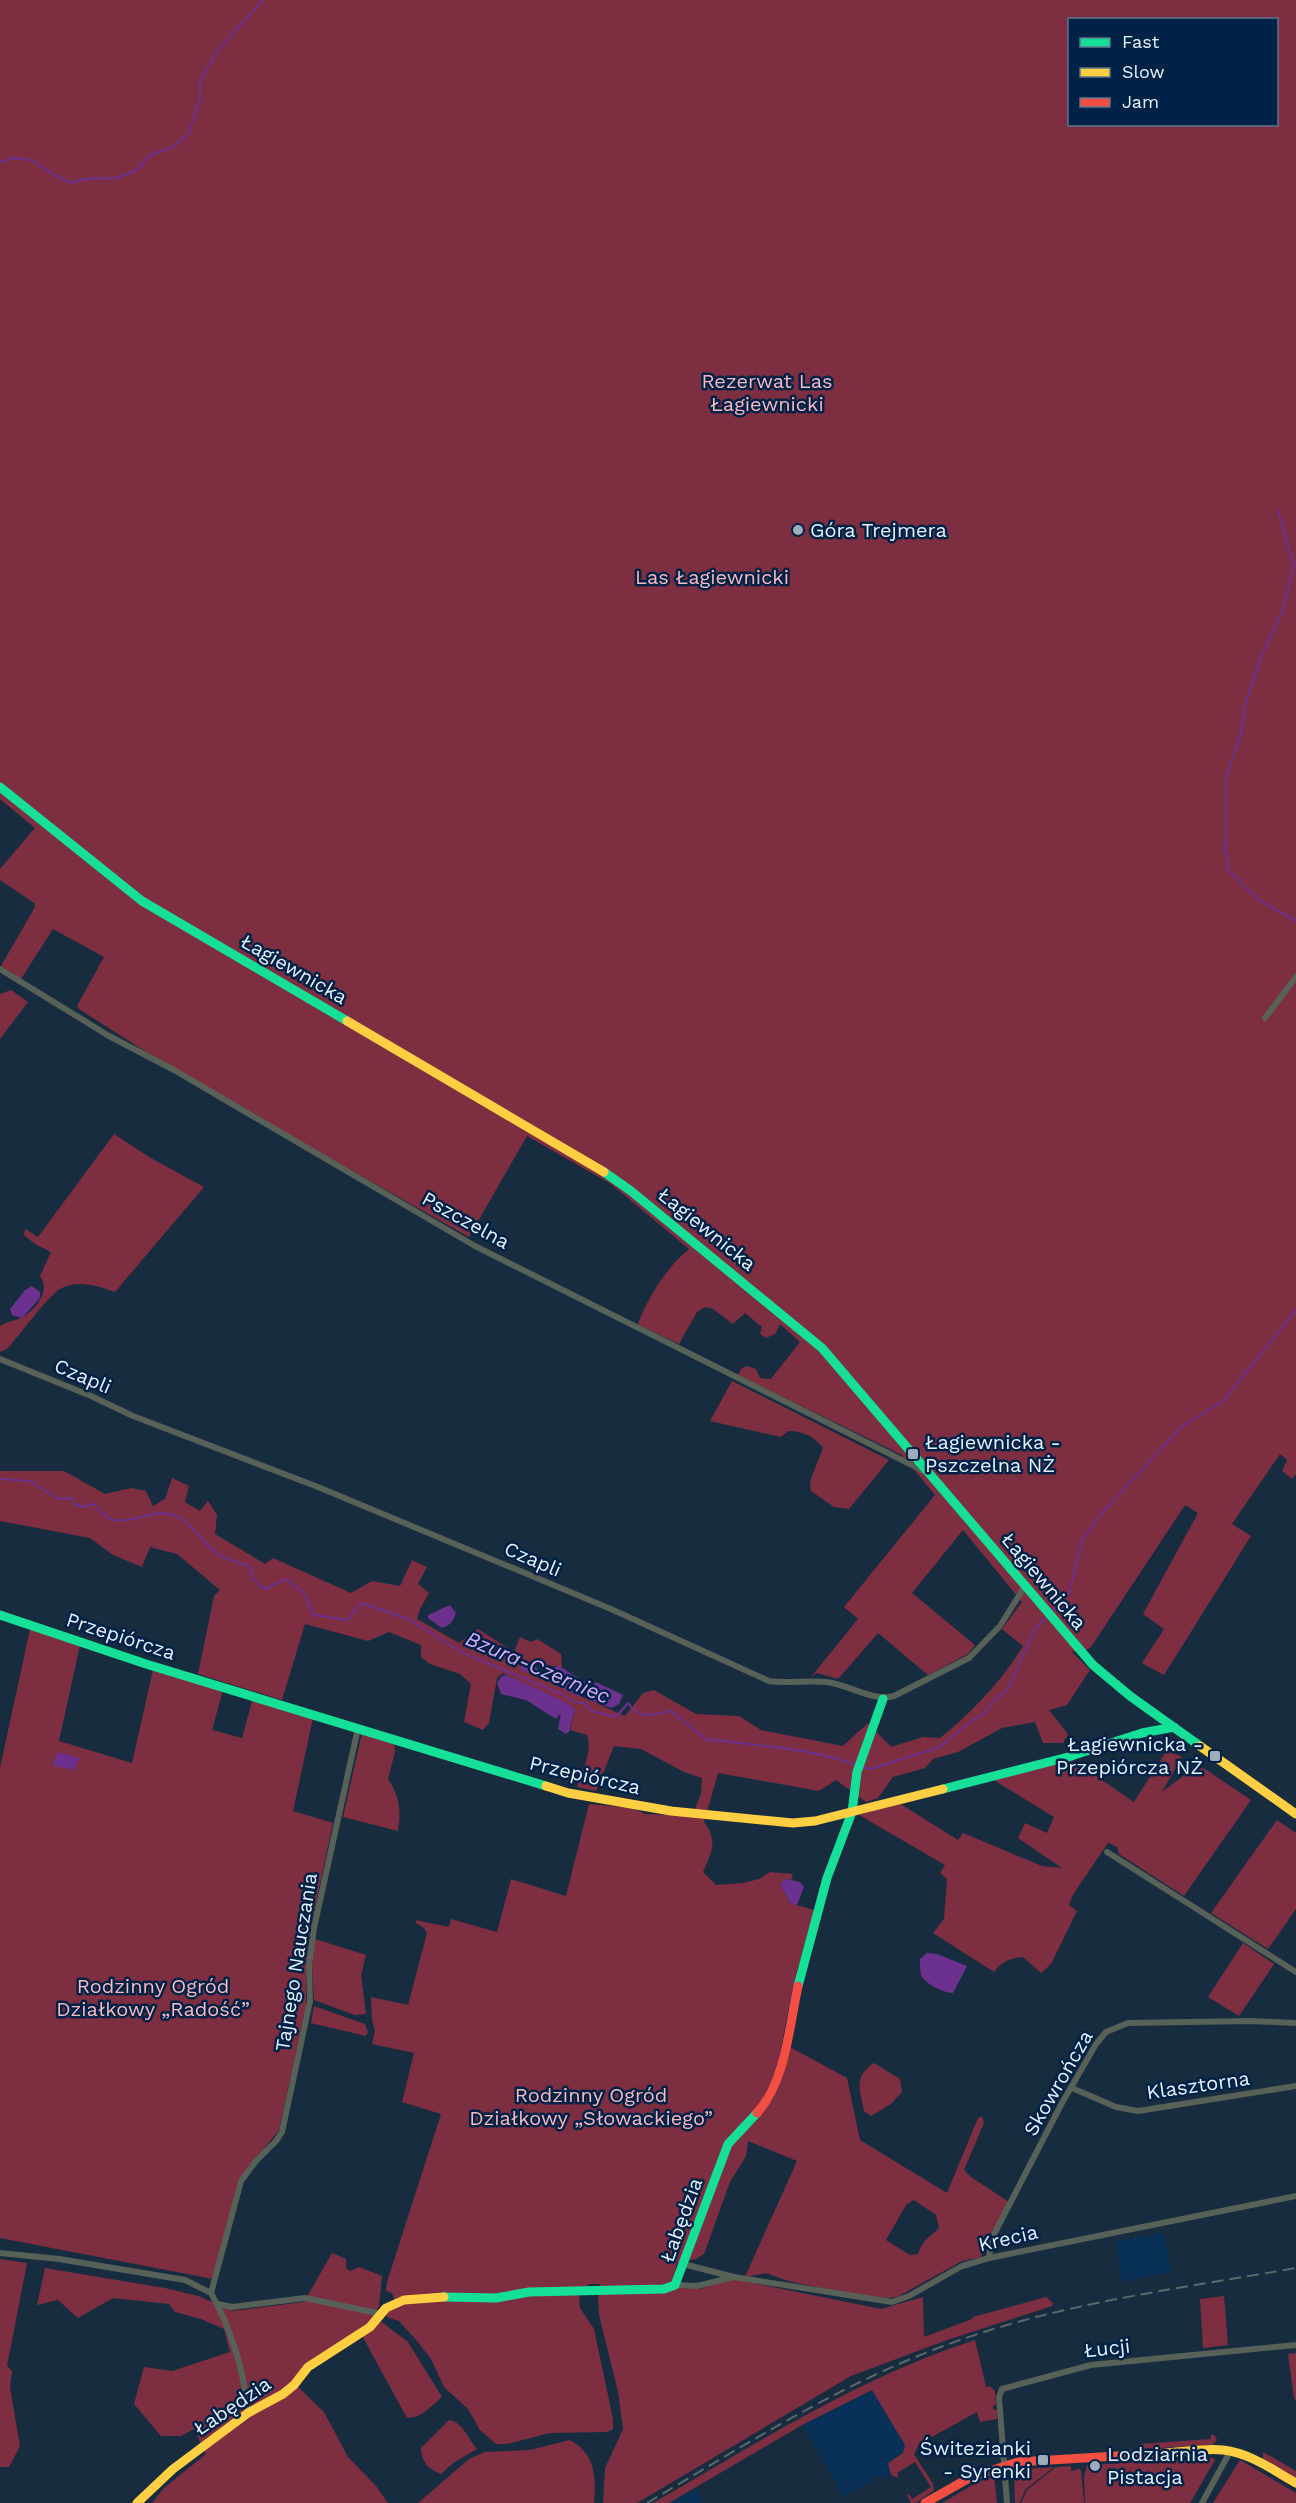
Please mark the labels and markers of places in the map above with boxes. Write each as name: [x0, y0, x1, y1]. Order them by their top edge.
place label: Góra Trejmera: [810, 518, 947, 542]
marker: Góra Trejmera: [791, 523, 805, 537]
place label: Łagiewnicka - Pszczelna NŻ: [925, 1430, 1061, 1477]
marker: Łagiewnicka - Pszczelna NŻ: [906, 1447, 920, 1461]
place label: Łagiewnicka - Przepiórcza NŻ: [1056, 1732, 1203, 1779]
marker: Łagiewnicka - Przepiórcza NŻ: [1208, 1749, 1222, 1763]
place label: Świtezianki - Syrenki: [920, 2436, 1031, 2483]
place label: Lodziarnia Pistacja: [1107, 2442, 1208, 2489]
marker: Świtezianki - Syrenki: [1036, 2453, 1050, 2467]
marker: Lodziarnia Pistacja: [1088, 2459, 1102, 2473]

